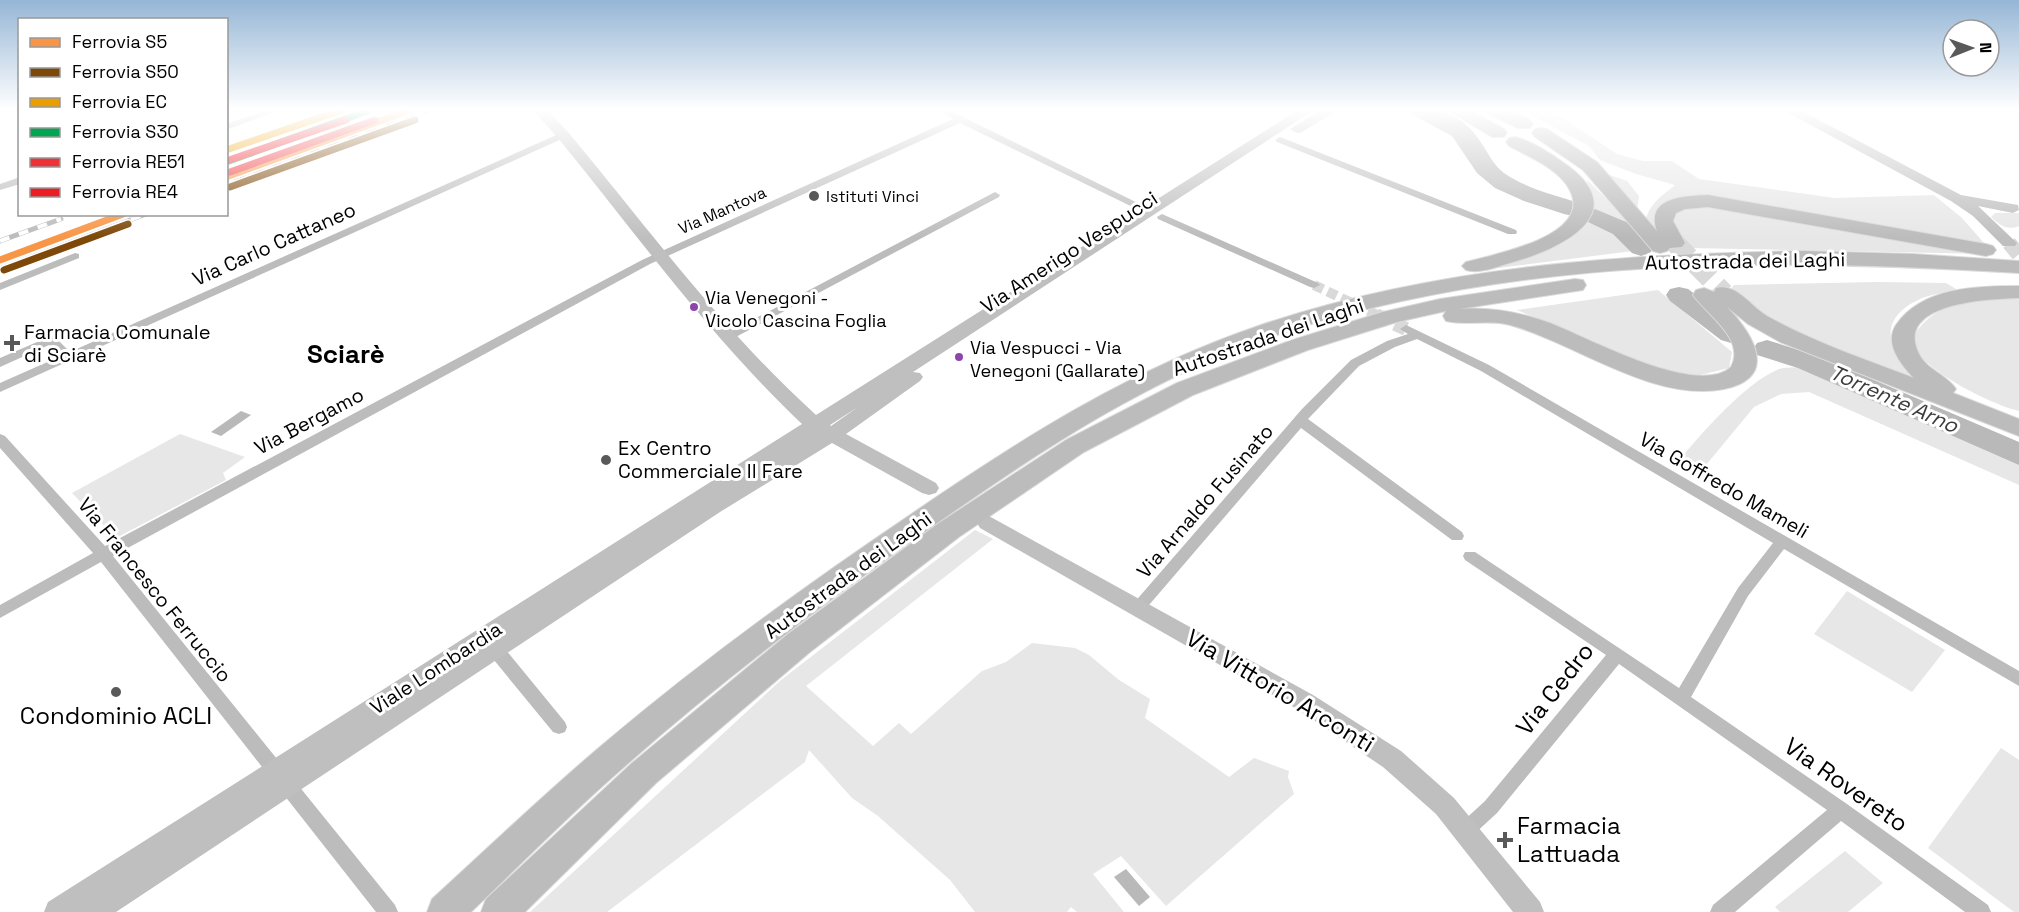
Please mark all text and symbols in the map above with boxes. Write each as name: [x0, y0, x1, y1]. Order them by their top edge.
legend: [18, 18, 228, 216]
north arrow: [1941, 18, 2001, 78]
text: Ferrovia S5: [72, 30, 167, 53]
text: N: [1975, 42, 1996, 53]
text: Ferrovia S50: [72, 60, 179, 83]
text: Ferrovia EC: [72, 90, 167, 113]
text: Ferrovia S30: [72, 120, 179, 143]
text: Ferrovia RE51: [72, 150, 185, 173]
text: Ferrovia RE4: [72, 180, 178, 203]
street label: Via Mantova: [675, 182, 769, 239]
street label: Via Amerigo Vespucci: [976, 185, 1162, 319]
place label: Istituti Vinci: [826, 186, 919, 207]
marker: Istituti Vinci: [807, 189, 821, 203]
street label: Via Carlo Cattaneo: [188, 196, 360, 292]
street label: Autostrada dei Laghi: [1645, 246, 1845, 276]
place label: Via Venegoni - Vicolo Cascina Foglia: [705, 286, 887, 332]
street label: Autostrada dei Laghi: [1169, 292, 1367, 382]
marker: Via Venegoni - Vicolo Cascina Foglia: [688, 301, 700, 313]
place label: Farmacia Comunale di Sciarè: [24, 319, 211, 368]
marker: Farmacia Comunale di Sciarè: [5, 336, 19, 350]
place label: Via Vespucci - Via Venegoni (Gallarate): [970, 336, 1145, 382]
district label: Sciarè: [307, 337, 385, 371]
marker: Via Vespucci - Via Venegoni (Gallarate): [953, 351, 965, 363]
water label: Torrente Arno: [1826, 358, 1963, 439]
street label: Via Bergamo: [250, 381, 368, 461]
street label: Via Arnaldo Fusinato: [1131, 419, 1279, 583]
street label: Via Goffredo Mameli: [1635, 426, 1813, 544]
place label: Ex Centro Commerciale Il Fare: [618, 435, 803, 484]
marker: Ex Centro Commerciale Il Fare: [599, 453, 613, 467]
street label: Via Francesco Ferruccio: [72, 492, 238, 688]
street label: Autostrada dei Laghi: [759, 506, 937, 644]
street label: Viale Lombardia: [365, 616, 507, 720]
street label: Via Vittorio Arconti: [1180, 622, 1380, 759]
street label: Via Cedro: [1509, 636, 1600, 741]
marker: Condominio ACLI: [109, 685, 123, 699]
place label: Condominio ACLI: [20, 700, 212, 731]
street label: Via Rovereto: [1778, 730, 1914, 839]
place label: Farmacia Lattuada: [1517, 810, 1621, 869]
marker: Farmacia Lattuada: [1498, 833, 1512, 847]

